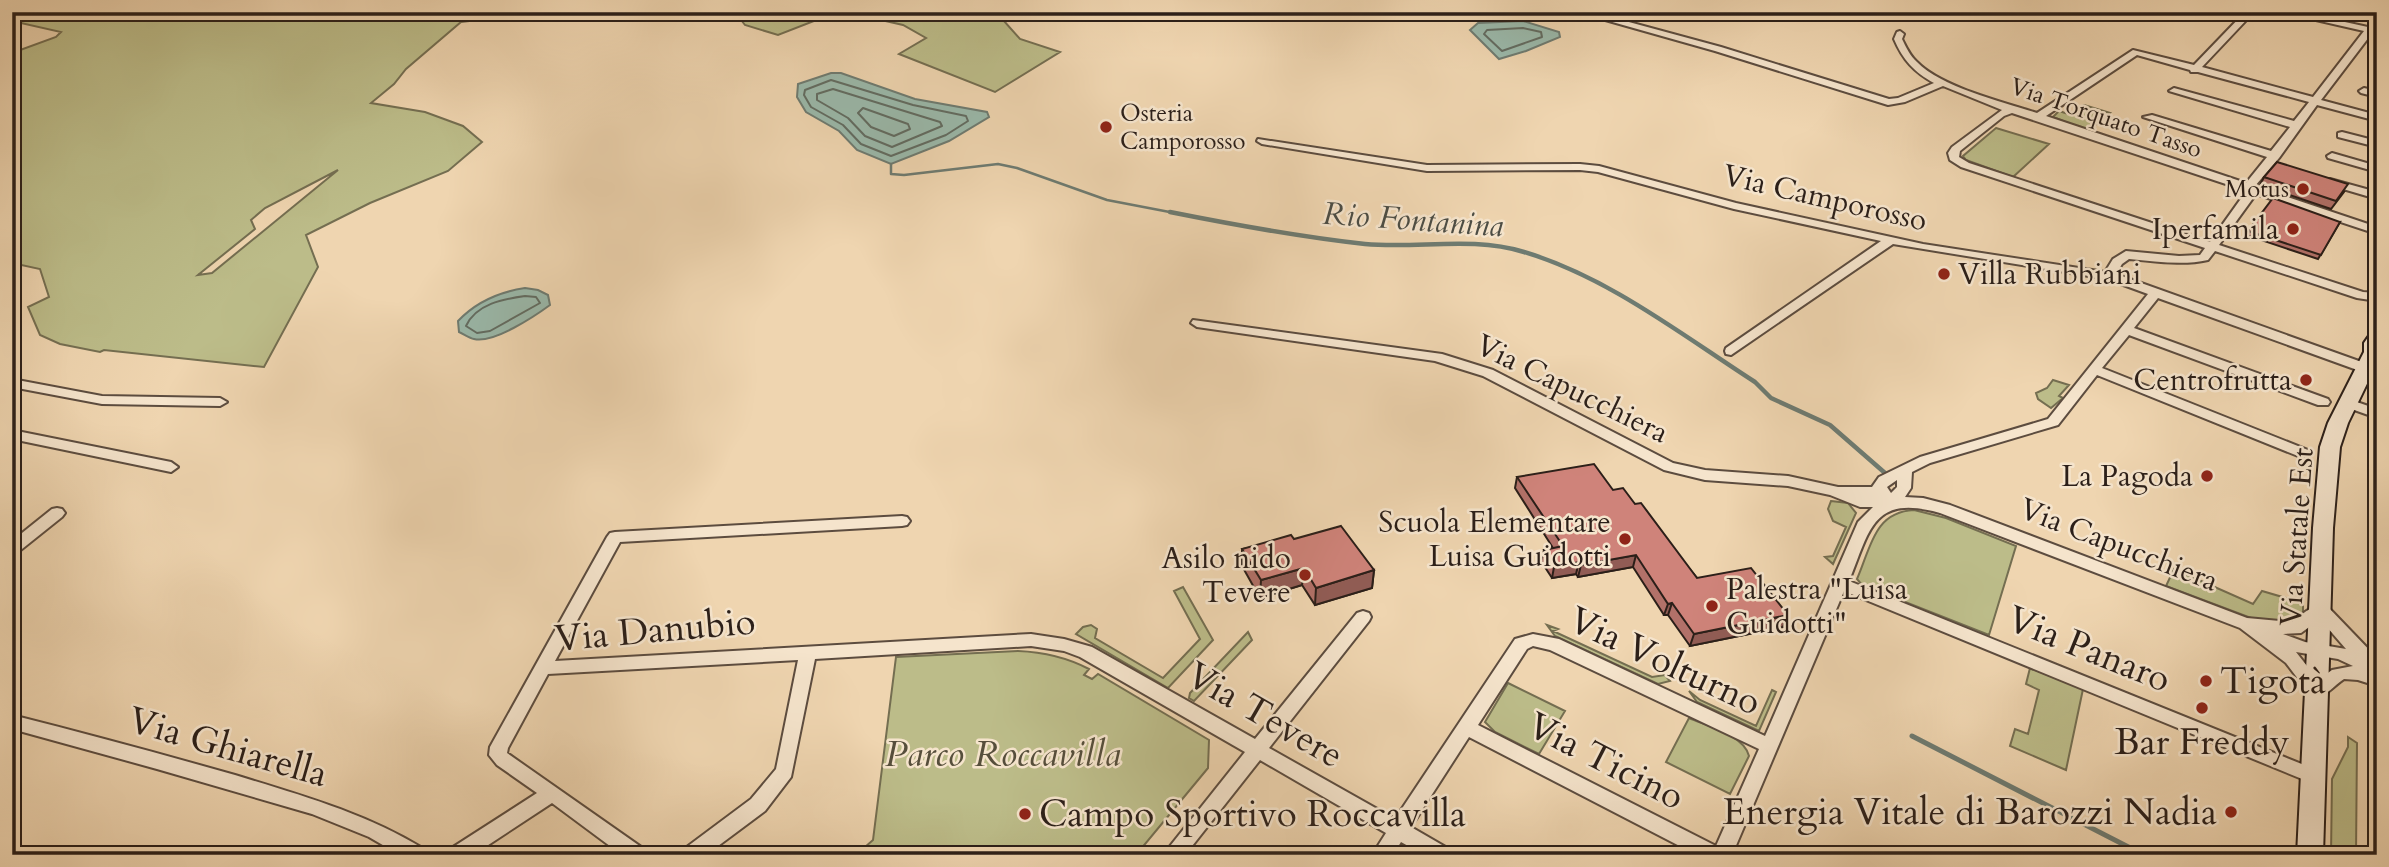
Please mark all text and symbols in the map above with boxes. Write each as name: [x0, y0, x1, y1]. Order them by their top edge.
street label: Via Torquato Tasso: [2006, 70, 2206, 166]
place label: Osteria Camporosso: [1120, 97, 1246, 158]
marker: Osteria Camporosso: [1098, 119, 1114, 135]
street label: Via Camporosso: [1719, 155, 1931, 241]
place label: Motus: [2225, 173, 2289, 206]
marker: Motus: [2295, 181, 2311, 197]
water label: Rio Fontanina: [1321, 192, 1505, 248]
place label: Iperfamila: [2152, 209, 2279, 250]
marker: Iperfamila: [2285, 221, 2301, 237]
place label: Villa Rubbiani: [1958, 254, 2141, 295]
marker: Villa Rubbiani: [1936, 266, 1952, 282]
street label: Via Capucchiera: [1469, 325, 1675, 453]
place label: Centrofrutta: [2133, 360, 2292, 401]
marker: Centrofrutta: [2298, 372, 2314, 388]
street label: Via Statale Est: [2270, 446, 2324, 628]
place label: La Pagoda: [2061, 456, 2193, 497]
marker: La Pagoda: [2199, 468, 2215, 484]
street label: Via Capucchiera: [2014, 488, 2224, 602]
place label: Scuola Elementare Luisa Guidotti: [1378, 502, 1611, 577]
marker: Scuola Elementare Luisa Guidotti: [1617, 531, 1633, 547]
place label: Asilo nido Tevere: [1162, 538, 1291, 613]
marker: Asilo nido Tevere: [1297, 567, 1313, 583]
place label: Palestra "Luisa Guidotti": [1726, 569, 1908, 644]
street label: Via Panaro: [2000, 594, 2178, 704]
street label: Via Volturno: [1561, 595, 1769, 727]
street label: Via Danubio: [553, 596, 757, 664]
marker: Palestra "Luisa Guidotti": [1704, 598, 1720, 614]
street label: Via Tevere: [1177, 650, 1353, 780]
place label: Tigotà: [2220, 656, 2326, 706]
marker: Tigotà: [2198, 673, 2214, 689]
street label: Via Ghiarella: [123, 695, 333, 799]
street label: Via Ticino: [1519, 700, 1693, 822]
marker: Bar Freddy: [2194, 700, 2210, 716]
place label: Bar Freddy: [2115, 717, 2290, 767]
park label: Parco Roccavilla: [885, 729, 1121, 779]
place label: Energia Vitale di Barozzi Nadia: [1723, 787, 2217, 837]
place label: Campo Sportivo Roccavilla: [1039, 789, 1466, 839]
marker: Energia Vitale di Barozzi Nadia: [2223, 804, 2239, 820]
marker: Campo Sportivo Roccavilla: [1017, 806, 1033, 822]

